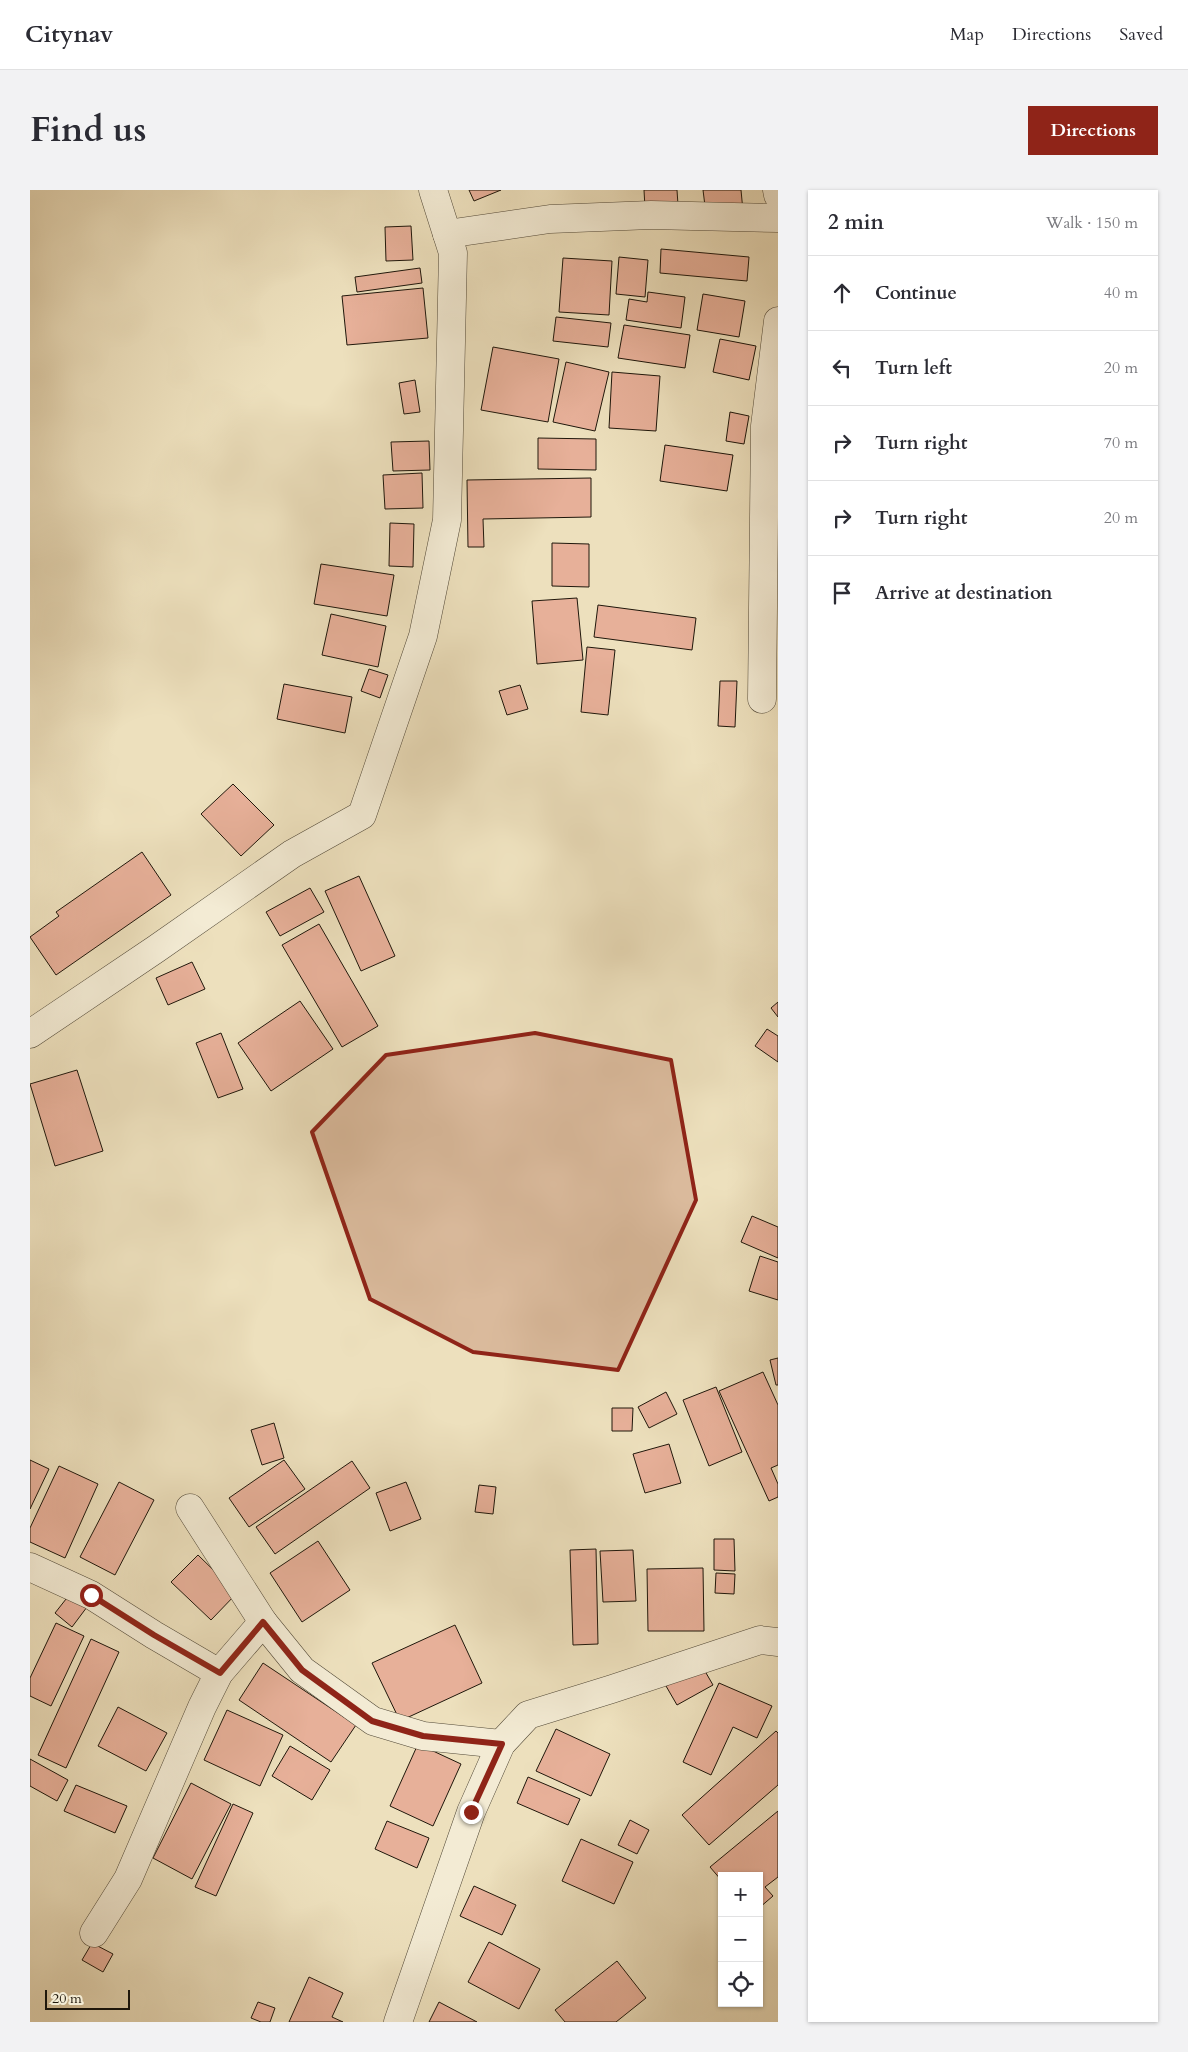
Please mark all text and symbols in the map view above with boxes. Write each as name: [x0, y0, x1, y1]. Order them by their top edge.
text: Citynav: [25, 18, 113, 51]
text: Map: [950, 22, 984, 47]
text: Directions: [1012, 22, 1091, 47]
text: Saved: [1119, 22, 1163, 47]
text: Find us: [30, 106, 146, 154]
button: Directions: [1028, 106, 1158, 155]
text: 2 min: [828, 208, 884, 237]
text: Walk · 150 m: [1046, 212, 1138, 234]
icon: ahead: [828, 279, 856, 307]
text: Continue: [875, 280, 957, 306]
text: 40 m: [1104, 282, 1138, 304]
icon: left: [828, 354, 856, 382]
text: Turn left: [875, 355, 952, 381]
text: 20 m: [1104, 357, 1138, 379]
icon: right: [828, 429, 856, 457]
text: Turn right: [875, 430, 967, 456]
text: 70 m: [1104, 432, 1138, 454]
icon: right: [828, 504, 856, 532]
text: Turn right: [875, 505, 967, 531]
text: 20 m: [1104, 507, 1138, 529]
icon: arrive: [828, 579, 856, 607]
text: Arrive at destination: [875, 580, 1052, 606]
route start: [80, 1584, 103, 1607]
route end: [460, 1801, 483, 1824]
map controls: [718, 1872, 763, 2007]
button: +: [718, 1872, 763, 1917]
button: −: [718, 1917, 763, 1962]
button: locate: [718, 1962, 763, 2007]
scale bar: [45, 1987, 130, 2010]
text: 20 m: [52, 1989, 82, 2008]

